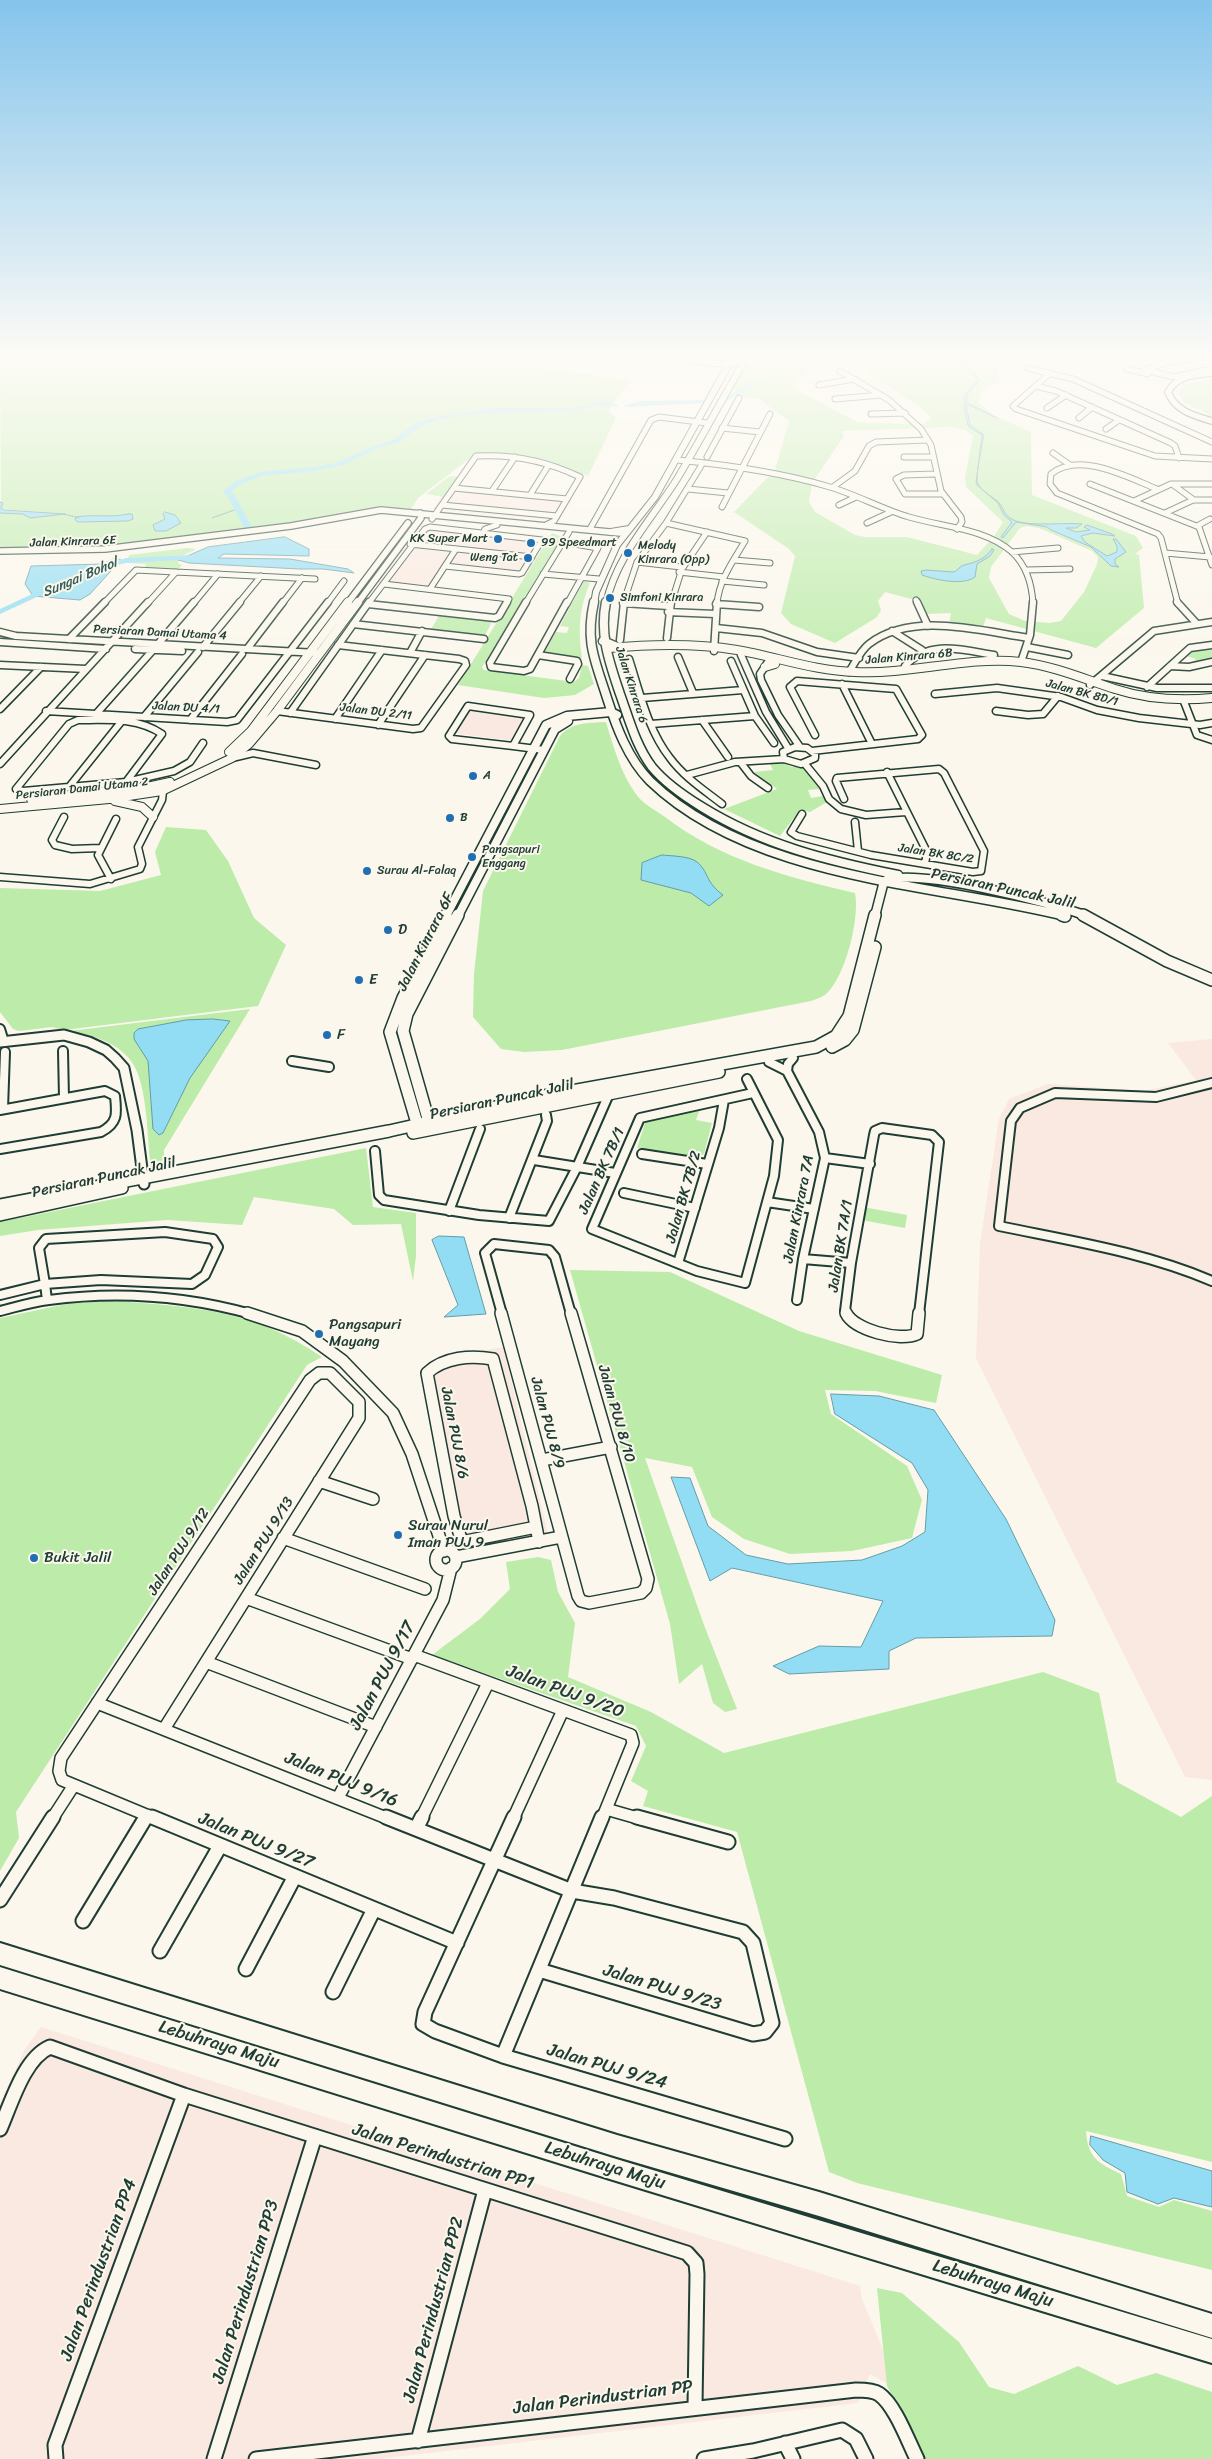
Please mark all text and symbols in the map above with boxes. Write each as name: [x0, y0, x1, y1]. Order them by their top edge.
place label: KK Super Mart: [410, 532, 488, 546]
street label: Jalan Kinrara 6E: [30, 533, 116, 551]
marker: KK Super Mart: [492, 533, 504, 545]
place label: 99 Speedmart: [541, 536, 617, 550]
marker: 99 Speedmart: [525, 537, 537, 549]
place label: Melody Kinrara (Opp): [638, 539, 709, 567]
marker: Melody Kinrara (Opp): [622, 547, 634, 559]
place label: Weng Tat: [470, 551, 518, 565]
marker: Weng Tat: [522, 552, 534, 564]
water label: Sungai Bohol: [40, 555, 120, 601]
place label: Simfoni Kinrara: [620, 591, 703, 605]
marker: Simfoni Kinrara: [604, 592, 616, 604]
street label: Persiaran Damai Utama 4: [93, 622, 227, 644]
street label: Jalan Kinrara 6: [612, 645, 650, 725]
street label: Jalan Kinrara 6B: [865, 646, 953, 668]
street label: Jalan BK 8D/1: [1044, 676, 1120, 710]
street label: Jalan DU 4/1: [152, 699, 220, 717]
street label: Jalan DU 2/11: [339, 700, 413, 724]
place label: A: [483, 769, 491, 783]
marker: A: [467, 770, 479, 782]
street label: Persiaran Damai Utama 2: [15, 775, 149, 803]
place label: B: [460, 811, 468, 825]
marker: B: [444, 812, 456, 824]
street label: Jalan BK 8C/2: [897, 841, 975, 867]
place label: Pangsapuri Enggang: [482, 843, 540, 871]
marker: Pangsapuri Enggang: [466, 851, 478, 863]
place label: Surau Al-Falaq: [377, 864, 456, 878]
marker: Surau Al-Falaq: [361, 865, 373, 877]
street label: Persiaran Puncak Jalil: [929, 865, 1077, 913]
street label: Jalan Kinrara 6F: [394, 890, 458, 994]
place label: D: [398, 921, 407, 939]
marker: D: [382, 924, 394, 936]
place label: E: [369, 971, 377, 989]
marker: E: [353, 974, 365, 986]
place label: F: [337, 1026, 345, 1044]
marker: F: [321, 1029, 333, 1041]
street label: Persiaran Puncak Jalil: [428, 1076, 576, 1124]
street label: Jalan BK 7B/1: [575, 1125, 629, 1217]
street label: Jalan BK 7B/2: [662, 1149, 706, 1245]
street label: Persiaran Puncak Jalil: [30, 1154, 178, 1202]
street label: Jalan Kinrara 7A: [780, 1154, 818, 1264]
street label: Jalan BK 7A/1: [825, 1199, 857, 1293]
place label: Pangsapuri Mayang: [329, 1316, 401, 1351]
marker: Pangsapuri Mayang: [313, 1328, 325, 1340]
street label: Jalan PUJ 8/10: [593, 1363, 639, 1465]
street label: Jalan PUJ 8/9: [526, 1375, 568, 1471]
street label: Jalan PUJ 8/6: [436, 1385, 472, 1481]
street label: Jalan PUJ 9/13: [230, 1494, 298, 1588]
street label: Jalan PUJ 9/12: [144, 1505, 214, 1599]
place label: Surau Nurul Iman PUJ 9: [408, 1517, 488, 1552]
marker: Surau Nurul Iman PUJ 9: [392, 1529, 404, 1541]
place label: Bukit Jalil: [44, 1549, 111, 1567]
marker: Bukit Jalil: [28, 1552, 40, 1564]
street label: Jalan PUJ 9/17: [345, 1618, 421, 1734]
street label: Jalan PUJ 9/20: [503, 1661, 627, 1723]
street label: Jalan PUJ 9/16: [281, 1748, 401, 1812]
street label: Jalan PUJ 9/27: [195, 1808, 317, 1874]
street label: Jalan PUJ 9/23: [600, 1960, 724, 2016]
street label: Lebuhraya Maju: [156, 2016, 282, 2074]
street label: Jalan PUJ 9/24: [545, 2040, 669, 2094]
street label: Jalan Perindustrian PP1: [350, 2119, 536, 2195]
street label: Lebuhraya Maju: [542, 2137, 668, 2195]
street label: Jalan Perindustrian PP4: [56, 2176, 142, 2364]
street label: Jalan Perindustrian PP3: [208, 2198, 284, 2386]
street label: Jalan Perindustrian PP2: [399, 2215, 469, 2405]
street label: Lebuhraya Maju: [930, 2255, 1056, 2313]
street label: Jalan Perindustrian PP: [512, 2376, 694, 2420]

